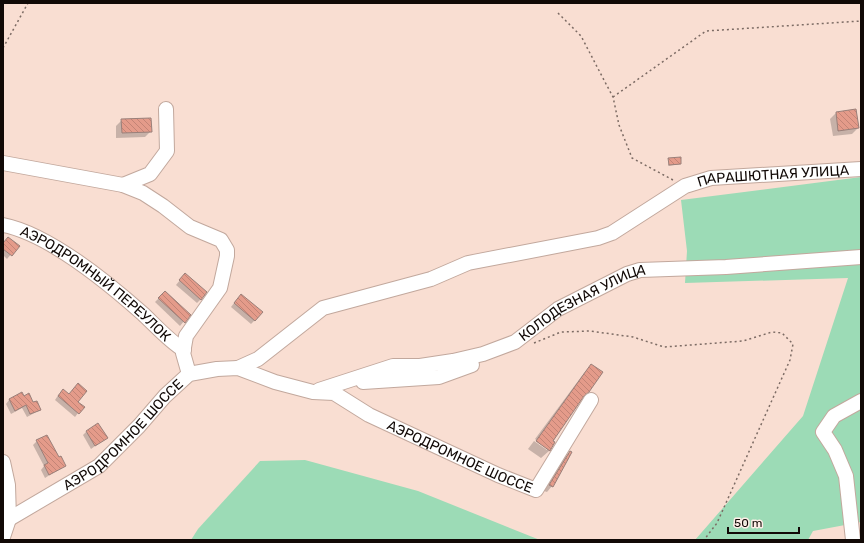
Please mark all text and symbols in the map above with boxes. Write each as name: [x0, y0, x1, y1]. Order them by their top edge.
street label: ПАРАШЮТНАЯ УЛИЦА: [695, 162, 850, 191]
street label: АЭРОДРОМНЫЙ ПЕРЕУЛОК: [18, 223, 174, 345]
street label: КОЛОДЕЗНАЯ УЛИЦА: [516, 262, 647, 345]
street label: АЭРОДРОМНОЕ ШОССЕ: [60, 376, 187, 494]
street label: АЭРОДРОМНОЕ ШОССЕ: [384, 417, 535, 497]
scale bar: [728, 509, 799, 535]
text: 50 m: [734, 516, 762, 530]

